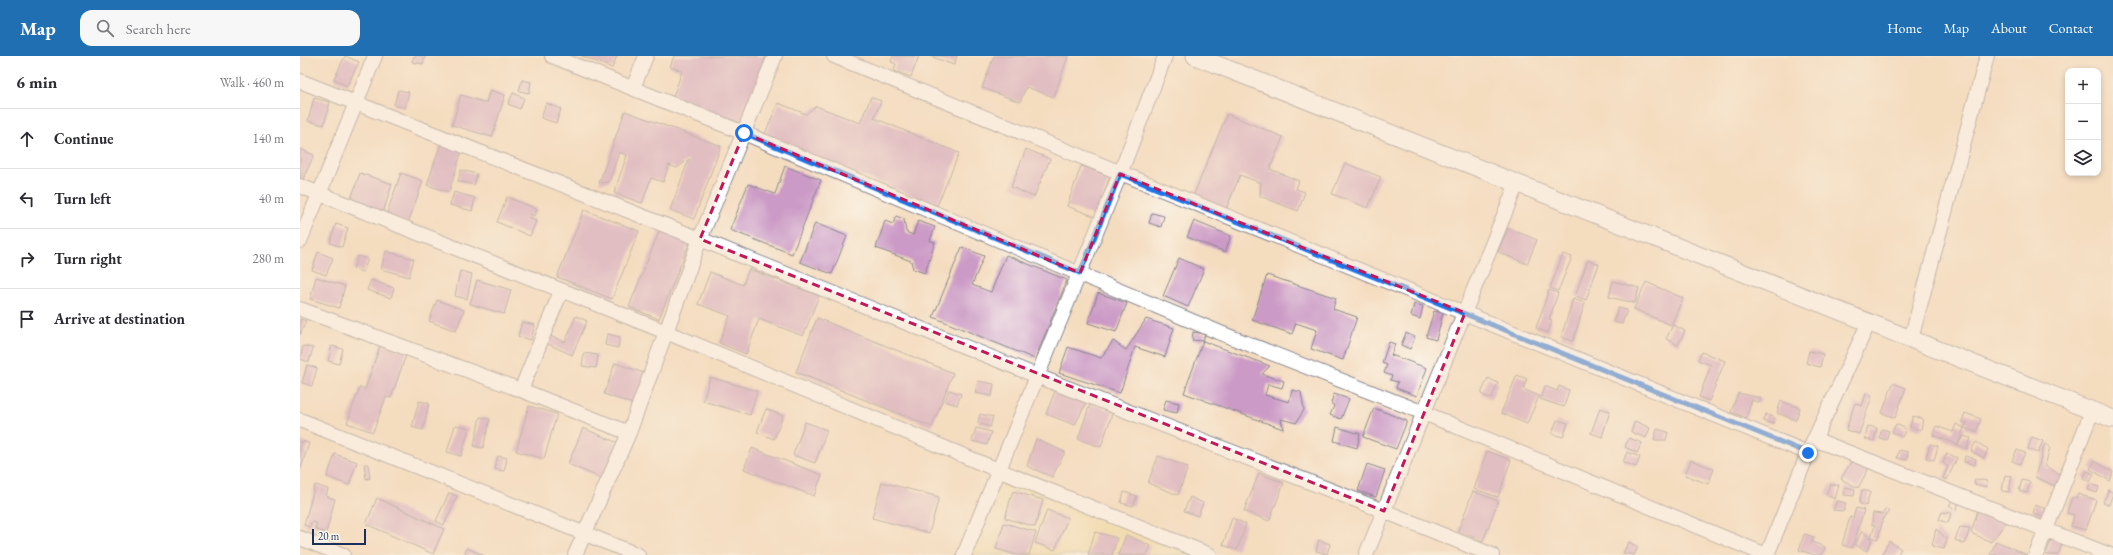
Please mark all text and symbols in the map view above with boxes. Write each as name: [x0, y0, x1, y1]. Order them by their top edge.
search box: [80, 10, 360, 46]
text: Map: [20, 16, 56, 41]
icon: search: [94, 17, 116, 39]
text: Search here: [126, 19, 191, 38]
text: Home: [1887, 19, 1922, 37]
text: Map: [1944, 19, 1969, 37]
text: About: [1991, 19, 2027, 37]
text: Contact: [2049, 19, 2093, 37]
map controls: [2065, 68, 2101, 176]
button: +: [2065, 68, 2101, 104]
text: 6 min: [16, 71, 57, 93]
text: Walk · 460 m: [220, 74, 284, 91]
button: −: [2065, 104, 2101, 140]
route start: [735, 124, 753, 142]
icon: ahead: [16, 128, 38, 150]
text: Continue: [54, 129, 114, 148]
text: 140 m: [253, 130, 284, 147]
button: layers: [2065, 140, 2101, 176]
icon: left: [16, 188, 38, 210]
text: Turn left: [54, 189, 111, 208]
text: 40 m: [259, 190, 284, 207]
icon: right: [16, 248, 38, 270]
text: Turn right: [54, 249, 122, 268]
text: 280 m: [253, 250, 284, 267]
icon: arrive: [16, 308, 38, 330]
text: Arrive at destination: [54, 309, 185, 328]
route end: [1799, 444, 1817, 462]
scale bar: [312, 527, 366, 546]
text: 20 m: [318, 529, 339, 543]

